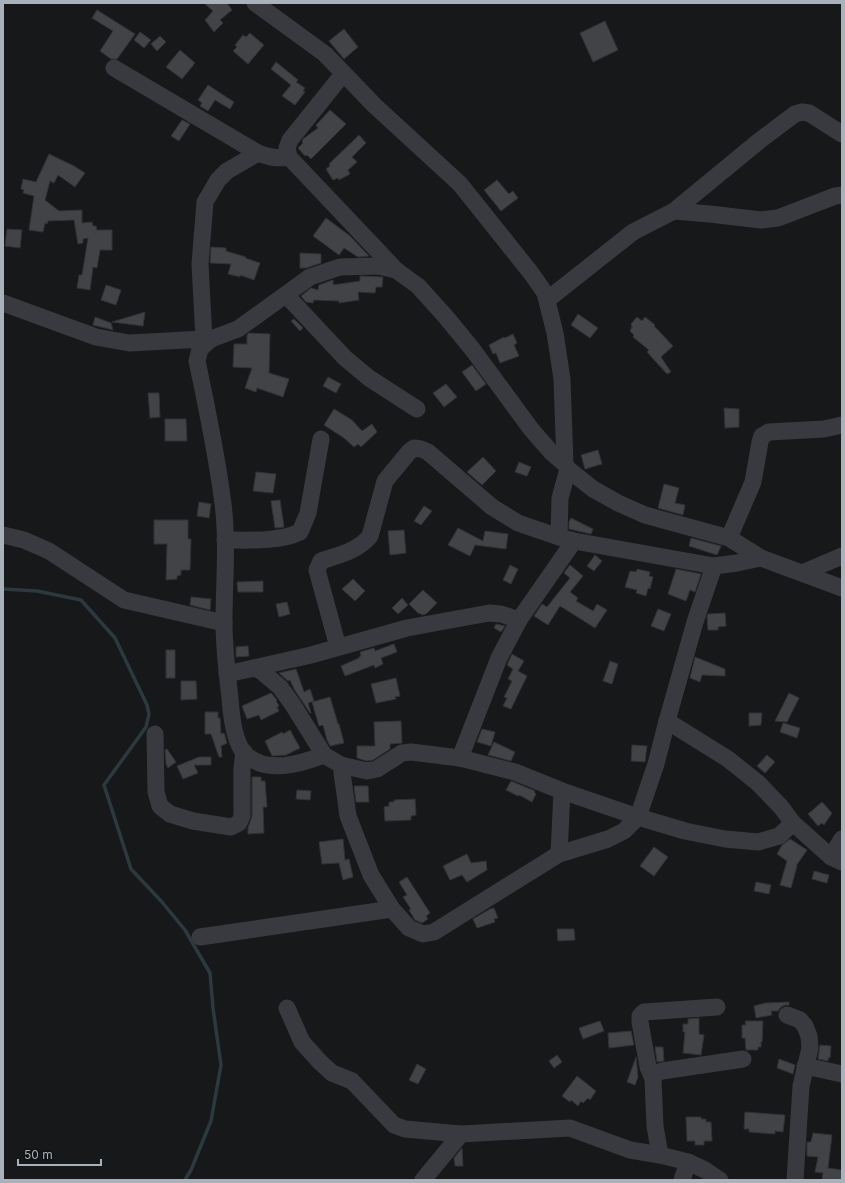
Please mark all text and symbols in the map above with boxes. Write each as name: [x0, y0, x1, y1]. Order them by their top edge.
scale bar: [18, 1141, 101, 1167]
text: 50 m: [24, 1147, 53, 1162]

